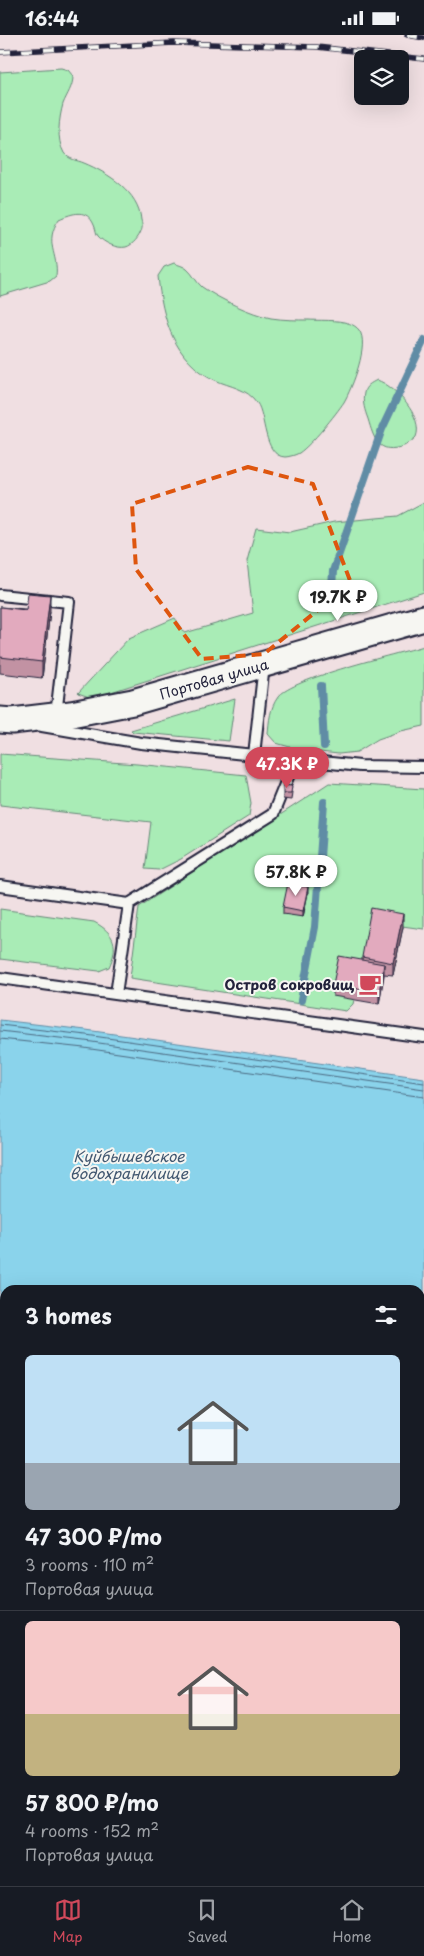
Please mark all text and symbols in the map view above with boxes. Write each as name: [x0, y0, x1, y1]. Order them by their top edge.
text: 16:44: [25, 4, 79, 32]
map controls: [354, 50, 409, 105]
button: layers: [354, 50, 409, 105]
pin: 19.7K ₽: [292, 579, 384, 622]
text: 19.7K ₽: [309, 584, 367, 608]
street label: Портовая улица: [157, 653, 271, 705]
pin: 47.3K ₽: [241, 747, 333, 789]
text: 47.3K ₽: [256, 751, 318, 775]
pin: 57.8K ₽: [250, 855, 342, 897]
text: 57.8K ₽: [265, 859, 327, 883]
cafe icon: Остров сокровищ: [357, 971, 383, 997]
place label: Остров сокровищ: [225, 974, 355, 995]
water label: Куйбышевское водохранилище: [70, 1144, 189, 1184]
text: 3 homes: [25, 1299, 112, 1331]
icon: filters: [372, 1301, 400, 1329]
icon: home: [168, 1388, 258, 1478]
text: 47 300 ₽/mo: [25, 1520, 162, 1552]
text: 3 rooms · 110 m²: [25, 1552, 154, 1576]
text: Портовая улица: [25, 1576, 153, 1600]
icon: home: [168, 1653, 258, 1743]
text: 57 800 ₽/mo: [25, 1786, 159, 1818]
text: 4 rooms · 152 m²: [25, 1818, 159, 1842]
text: Портовая улица: [25, 1842, 153, 1866]
tab: Map: [53, 1896, 82, 1947]
tab: Saved: [188, 1896, 227, 1947]
tab: Home: [332, 1896, 371, 1947]

